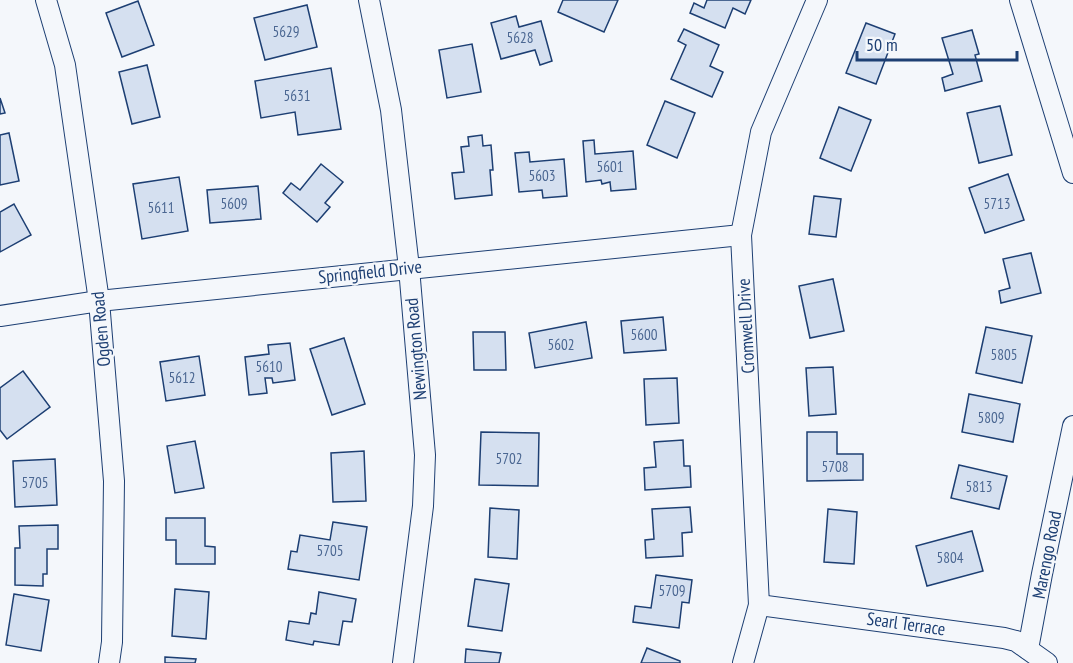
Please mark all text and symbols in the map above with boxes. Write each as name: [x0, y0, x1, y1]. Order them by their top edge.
house number: 5629: [272, 22, 300, 41]
scale bar: [857, 24, 1018, 62]
house number: 5628: [506, 28, 534, 47]
text: 50 m: [866, 33, 898, 56]
house number: 5631: [283, 86, 311, 105]
house number: 5601: [596, 157, 624, 176]
house number: 5603: [528, 166, 556, 185]
house number: 5609: [220, 194, 248, 213]
house number: 5713: [983, 194, 1011, 213]
house number: 5611: [147, 198, 175, 217]
street label: Springfield Drive: [317, 255, 423, 288]
street label: Cromwell Drive: [732, 278, 759, 374]
street label: Ogden Road: [86, 291, 115, 368]
street label: Newington Road: [400, 297, 431, 401]
house number: 5600: [630, 325, 658, 344]
house number: 5602: [547, 335, 575, 354]
house number: 5805: [990, 345, 1018, 364]
house number: 5610: [255, 357, 283, 376]
house number: 5612: [168, 368, 196, 387]
house number: 5809: [977, 408, 1005, 427]
house number: 5702: [495, 449, 523, 468]
house number: 5708: [821, 457, 849, 476]
house number: 5705: [21, 473, 49, 492]
house number: 5813: [965, 477, 993, 496]
street label: Marengo Road: [1027, 509, 1066, 601]
house number: 5705: [316, 541, 344, 560]
house number: 5804: [936, 548, 964, 567]
house number: 5709: [658, 581, 686, 600]
street label: Searl Terrace: [865, 607, 947, 640]

